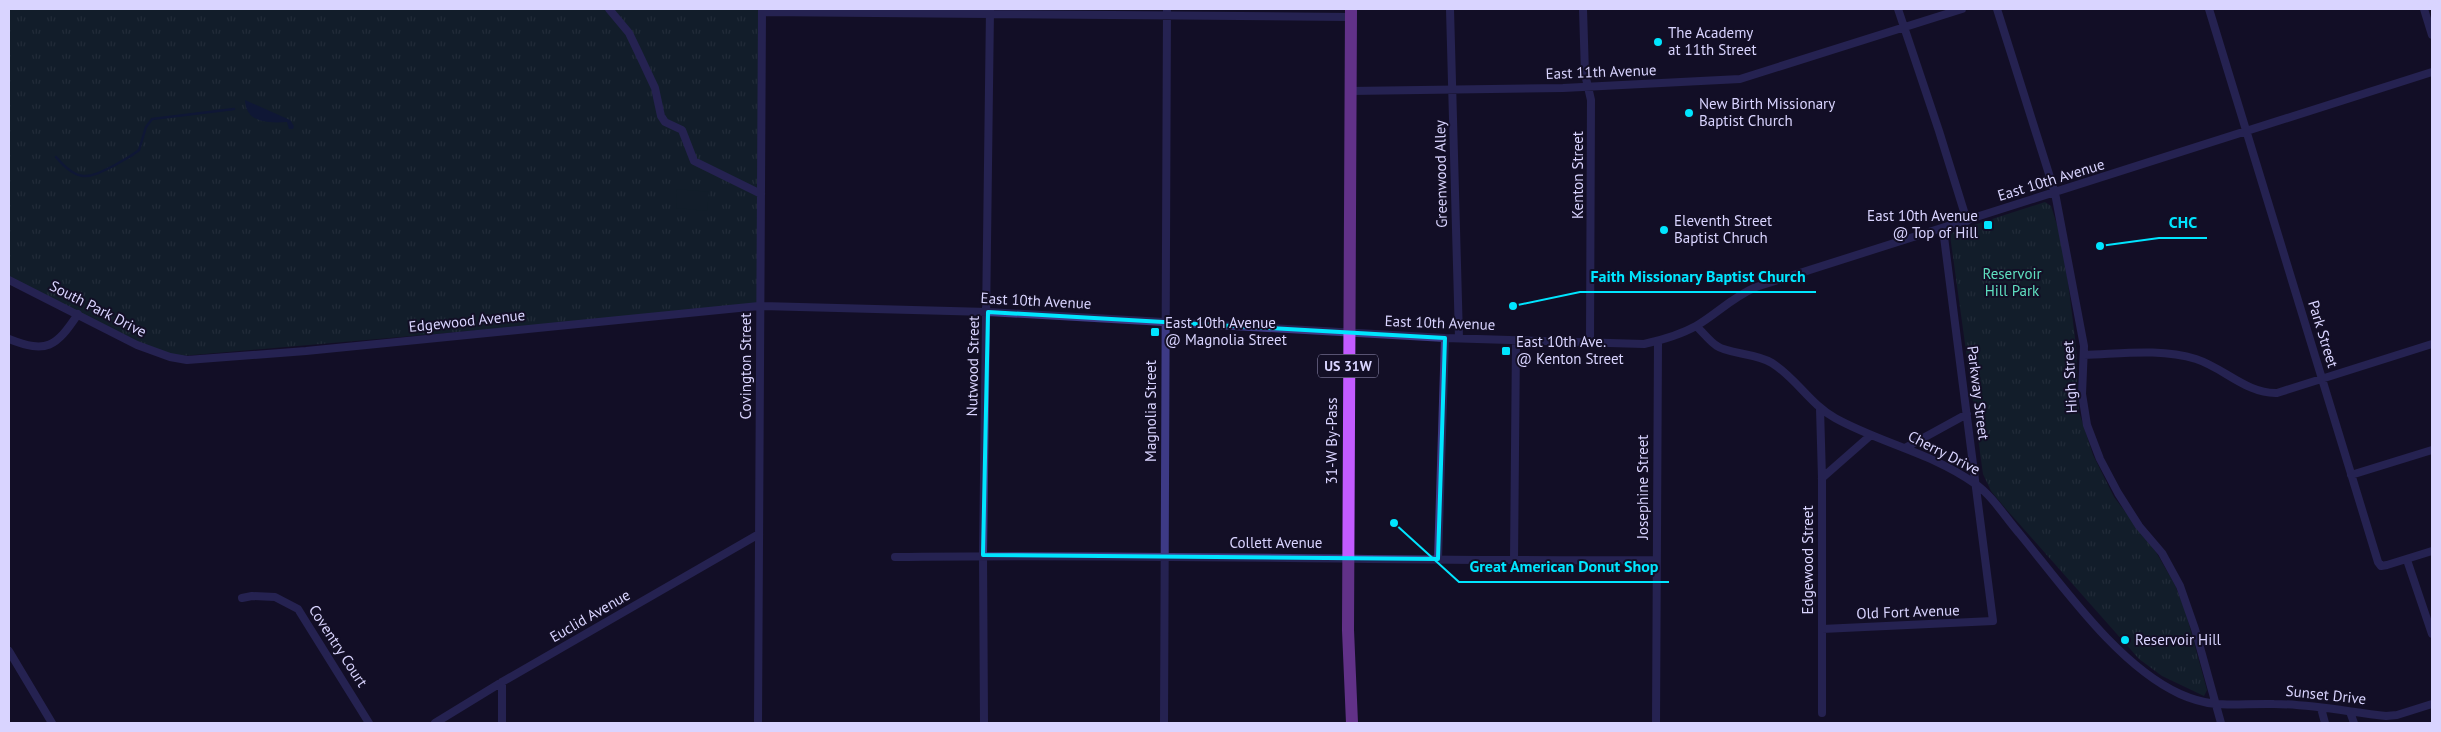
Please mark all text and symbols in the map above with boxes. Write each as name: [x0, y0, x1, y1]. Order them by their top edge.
place label: The Academy at 11th Street: [1668, 23, 1757, 59]
marker: The Academy at 11th Street: [1652, 36, 1664, 48]
street label: East 11th Avenue: [1545, 60, 1657, 83]
place label: New Birth Missionary Baptist Church: [1699, 94, 1835, 130]
marker: New Birth Missionary Baptist Church: [1683, 107, 1695, 119]
street label: Greenwood Alley: [1430, 120, 1451, 228]
street label: Kenton Street: [1568, 131, 1587, 219]
street label: East 10th Avenue: [1995, 154, 2107, 205]
place label: East 10th Avenue @ Top of Hill: [1867, 206, 1979, 242]
callout: CHC: [2159, 207, 2207, 238]
place label: Eleventh Street Baptist Chruch: [1674, 211, 1772, 247]
text: CHC: [2169, 212, 2197, 232]
marker: East 10th Avenue @ Top of Hill: [1982, 219, 1994, 231]
marker: Eleventh Street Baptist Chruch: [1658, 224, 1670, 236]
callout: Faith Missionary Baptist Church: [1580, 261, 1816, 292]
park label: Reservoir Hill Park: [1982, 264, 2042, 300]
text: Faith Missionary Baptist Church: [1590, 266, 1806, 286]
street label: South Park Drive: [47, 276, 150, 341]
street label: East 10th Avenue: [980, 288, 1092, 313]
street label: Park Street: [2304, 298, 2343, 370]
street label: Edgewood Avenue: [408, 305, 526, 336]
street label: East 10th Avenue: [1384, 311, 1496, 334]
street label: Covington Street: [736, 313, 755, 419]
place label: East 10th Avenue @ Magnolia Street: [1165, 313, 1287, 349]
street label: Nutwood Street: [962, 316, 983, 416]
marker: East 10th Avenue @ Magnolia Street: [1149, 326, 1161, 338]
place label: East 10th Ave. @ Kenton Street: [1516, 332, 1624, 368]
street label: High Street: [2058, 340, 2081, 414]
marker: East 10th Ave. @ Kenton Street: [1500, 345, 1512, 357]
street label: Parkway Street: [1963, 345, 1994, 441]
road number: US 31W: [1318, 354, 1378, 378]
street label: Magnolia Street: [1141, 360, 1160, 462]
street label: 31-W By-Pass: [1322, 398, 1341, 484]
street label: Cherry Drive: [1905, 426, 1984, 479]
street label: Josephine Street: [1633, 435, 1652, 540]
street label: Edgewood Street: [1798, 506, 1817, 614]
street label: Collett Avenue: [1229, 533, 1323, 552]
callout: Great American Donut Shop: [1459, 551, 1669, 582]
text: Great American Donut Shop: [1470, 556, 1659, 576]
street label: Euclid Avenue: [546, 585, 633, 646]
street label: Old Fort Avenue: [1856, 600, 1960, 623]
street label: Coventry Court: [305, 601, 372, 690]
place label: Reservoir Hill: [2135, 630, 2222, 649]
marker: Reservoir Hill: [2119, 634, 2131, 646]
street label: Sunset Drive: [2285, 681, 2367, 708]

